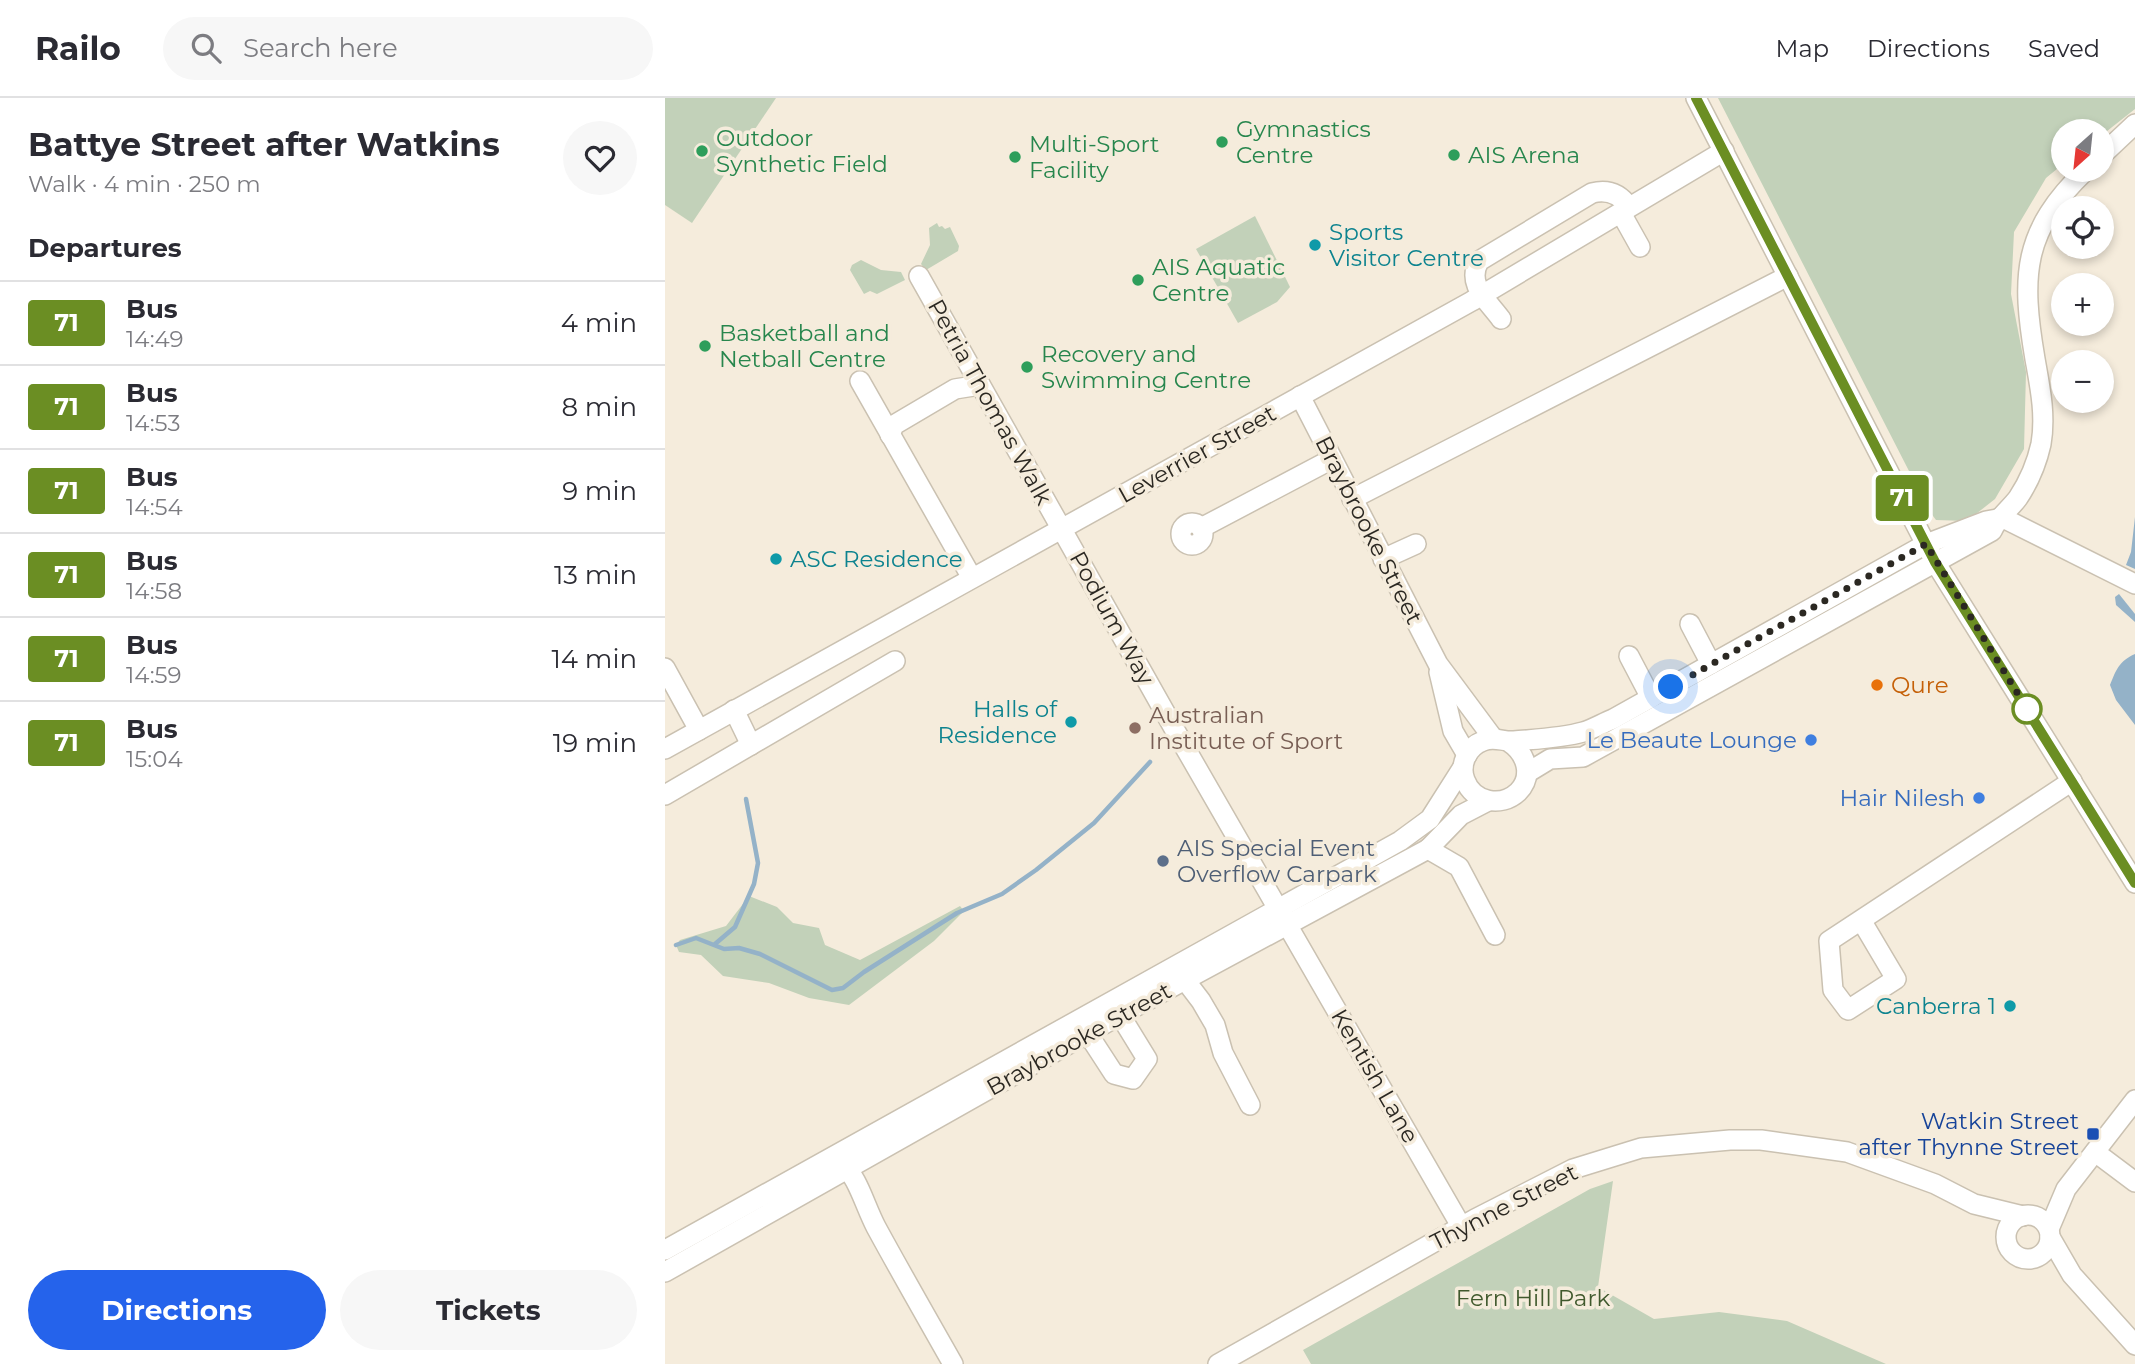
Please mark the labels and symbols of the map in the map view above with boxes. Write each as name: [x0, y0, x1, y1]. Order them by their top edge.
place label: Gymnastics Centre: [1236, 115, 1371, 169]
north arrow: [2051, 119, 2114, 182]
place label: Outdoor Synthetic Field: [716, 124, 888, 178]
place label: Multi-Sport Facility: [1029, 130, 1159, 184]
marker: Gymnastics Centre: [1214, 134, 1230, 150]
place label: AIS Arena: [1468, 141, 1580, 169]
marker: Outdoor Synthetic Field: [694, 143, 710, 159]
marker: AIS Arena: [1446, 147, 1462, 163]
marker: Multi-Sport Facility: [1007, 149, 1023, 165]
place label: Sports Visitor Centre: [1329, 218, 1484, 272]
marker: Sports Visitor Centre: [1307, 237, 1323, 253]
place label: AIS Aquatic Centre: [1152, 253, 1285, 307]
marker: AIS Aquatic Centre: [1130, 272, 1146, 288]
street label: Petria Thomas Walk: [922, 294, 1058, 510]
place label: Basketball and Netball Centre: [719, 319, 890, 373]
marker: Basketball and Netball Centre: [697, 338, 713, 354]
place label: Recovery and Swimming Centre: [1041, 340, 1251, 394]
marker: Recovery and Swimming Centre: [1019, 359, 1035, 375]
street label: Leverrier Street: [1113, 399, 1281, 509]
street label: Braybrooke Street: [1309, 431, 1429, 629]
line badge: 71: [1871, 475, 1933, 521]
place label: ASC Residence: [790, 545, 963, 573]
street label: Podium Way: [1064, 546, 1160, 690]
marker: ASC Residence: [768, 551, 784, 567]
your location: [1653, 669, 1688, 704]
place label: Qure: [1891, 671, 1949, 699]
marker: Qure: [1869, 677, 1885, 693]
unlabelled marker: [2012, 694, 2042, 724]
place label: Halls of Residence: [937, 695, 1058, 749]
place label: Australian Institute of Sport: [1149, 701, 1343, 755]
marker: Halls of Residence: [1063, 714, 1079, 730]
marker: Australian Institute of Sport: [1127, 720, 1143, 736]
place label: Le Beaute Lounge: [1587, 726, 1797, 754]
marker: Le Beaute Lounge: [1803, 732, 1819, 748]
place label: Hair Nilesh: [1840, 784, 1965, 812]
marker: Hair Nilesh: [1971, 790, 1987, 806]
place label: AIS Special Event Overflow Carpark: [1177, 834, 1377, 888]
marker: AIS Special Event Overflow Carpark: [1155, 853, 1171, 869]
street label: Braybrooke Street: [982, 977, 1176, 1101]
place label: Canberra 1: [1876, 992, 1996, 1020]
marker: Canberra 1: [2002, 998, 2018, 1014]
street label: Kentish Lane: [1325, 1004, 1425, 1148]
place label: Watkin Street after Thynne Street: [1858, 1107, 2079, 1161]
marker: Watkin Street after Thynne Street: [2085, 1126, 2101, 1142]
street label: Thynne Street: [1426, 1158, 1582, 1256]
park label: Fern Hill Park: [1456, 1284, 1610, 1312]

